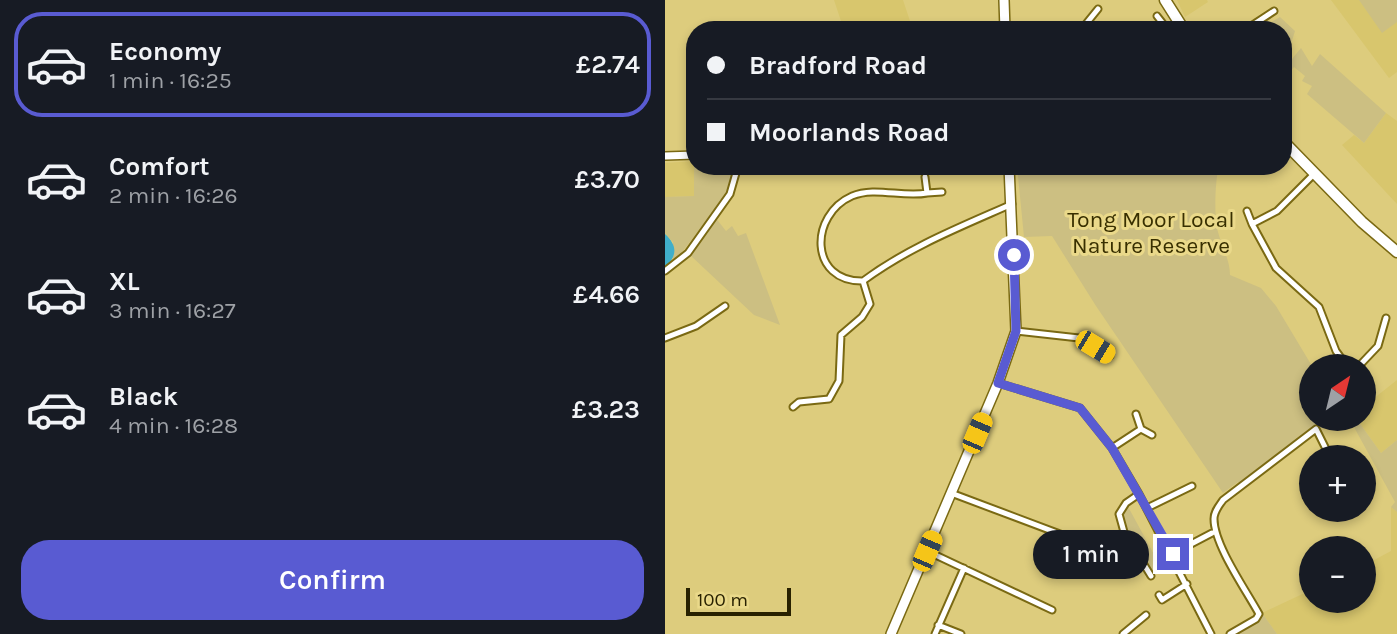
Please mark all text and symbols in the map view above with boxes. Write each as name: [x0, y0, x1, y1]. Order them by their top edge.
icon: car: [25, 33, 88, 96]
text: Economy: [109, 36, 221, 67]
text: £2.74: [576, 49, 640, 80]
text: Bradford Road: [749, 50, 927, 81]
text: 1 min · 16:25: [109, 67, 232, 94]
text: Moorlands Road: [749, 117, 950, 148]
icon: car: [25, 148, 88, 211]
text: Comfort: [109, 151, 210, 182]
text: £3.70: [574, 164, 640, 195]
text: 2 min · 16:26: [109, 182, 238, 209]
park label: Tong Moor Local Nature Reserve: [1067, 206, 1235, 259]
route start: [998, 239, 1030, 271]
icon: car: [25, 263, 88, 326]
text: XL: [109, 266, 140, 297]
text: £4.66: [573, 279, 640, 310]
text: 3 min · 16:27: [109, 297, 236, 324]
car: [1072, 327, 1119, 367]
north arrow: [1299, 354, 1375, 430]
map controls: [1299, 354, 1376, 613]
icon: car: [25, 378, 88, 441]
text: Black: [109, 381, 178, 412]
text: £3.23: [572, 394, 640, 425]
car: [960, 410, 995, 456]
text: 4 min · 16:28: [109, 412, 238, 439]
button: +: [1299, 445, 1376, 522]
car: [910, 528, 945, 574]
callout: 1 min: [1033, 530, 1149, 578]
button: −: [1299, 536, 1376, 613]
route end: [1157, 538, 1189, 570]
button: Confirm: [21, 540, 644, 620]
text: 1 min: [1062, 541, 1120, 568]
scale bar: [686, 585, 791, 617]
text: 100 m: [697, 589, 748, 611]

